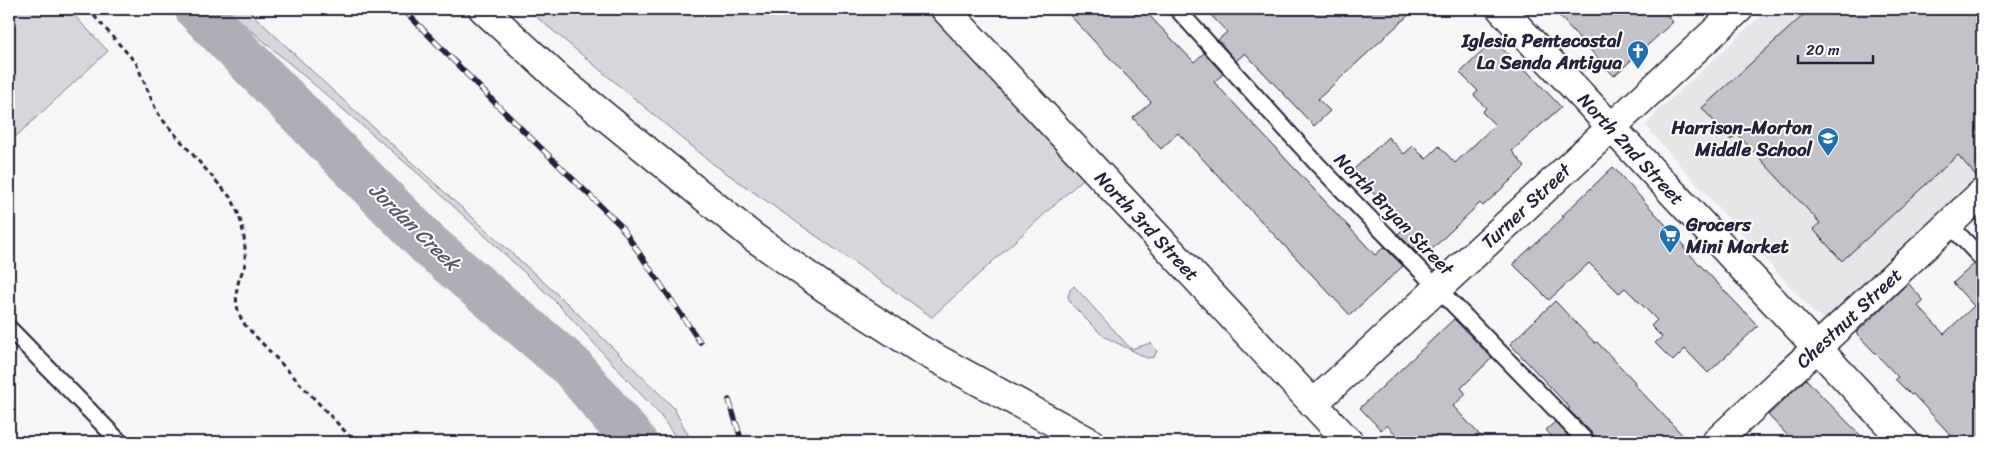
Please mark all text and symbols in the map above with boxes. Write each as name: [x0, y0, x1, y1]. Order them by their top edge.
place label: Iglesia Pentecostal La Senda Antigua: [1461, 24, 1623, 79]
scale bar: [1798, 32, 1874, 64]
text: 20 m: [1806, 37, 1840, 63]
church icon: Iglesia Pentecostal La Senda Antigua: [1626, 39, 1650, 70]
street label: North 2nd Street: [1569, 85, 1693, 213]
place label: Harrison-Morton Middle School: [1670, 111, 1813, 166]
school or university icon: Harrison-Morton Middle School: [1816, 126, 1840, 157]
street label: North Bryan Street: [1326, 145, 1463, 284]
street label: Turner Street: [1473, 154, 1580, 257]
street label: North 3rd Street: [1086, 163, 1208, 289]
water label: Jordan Creek: [360, 174, 469, 281]
place label: Grocers Mini Market: [1685, 208, 1790, 263]
supermarket icon: Grocers Mini Market: [1658, 223, 1682, 254]
street label: Chestnut Street: [1788, 259, 1910, 377]

